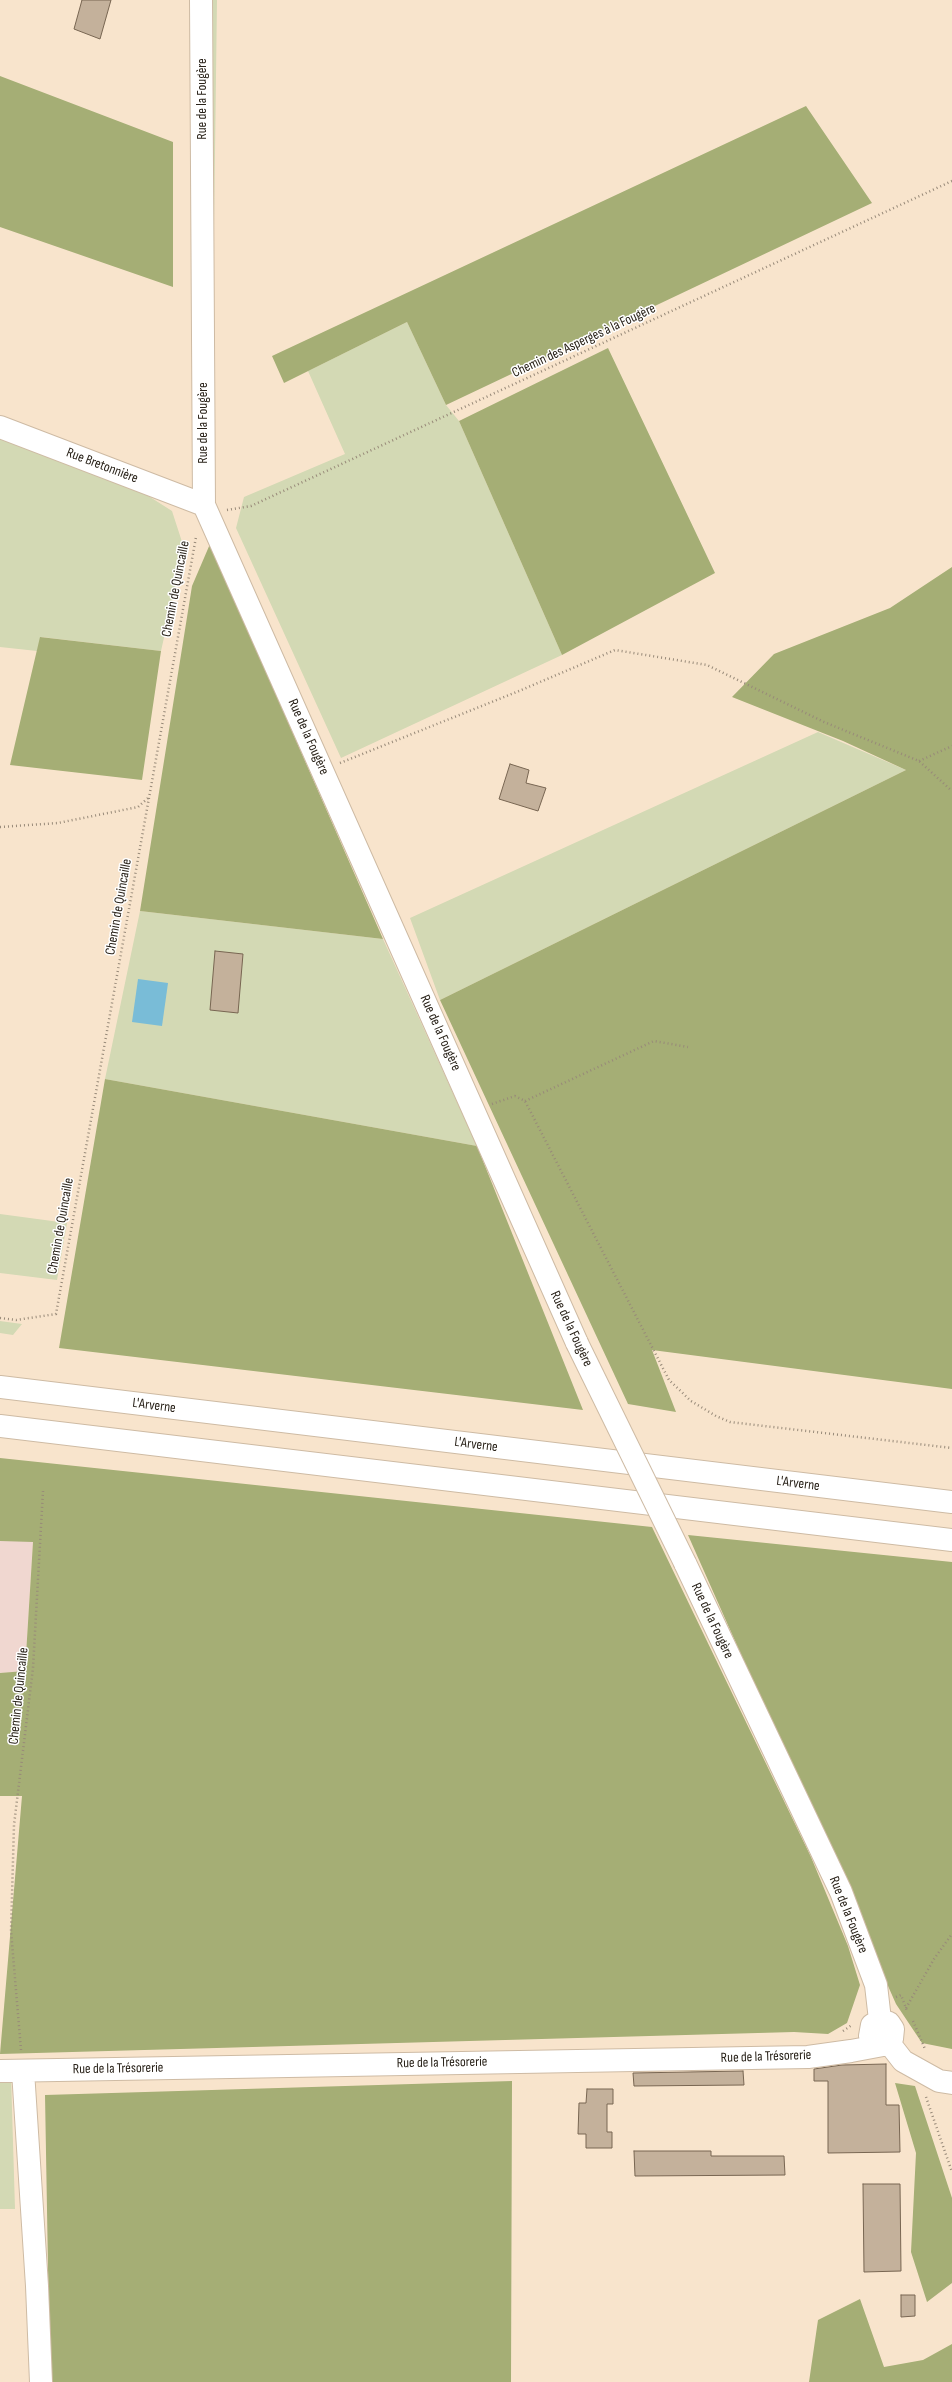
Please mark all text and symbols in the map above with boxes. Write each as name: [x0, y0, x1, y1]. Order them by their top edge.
street label: Rue de la Fougère: [194, 58, 210, 140]
street label: Chemin des Asperges à la Fougère: [509, 300, 659, 382]
street label: Rue de la Fougère: [195, 382, 211, 464]
street label: Rue Bretonnière: [64, 445, 140, 487]
street label: Chemin de Quincaille: [158, 540, 194, 638]
street label: Rue de la Fougère: [284, 696, 332, 778]
street label: Chemin de Quincaille: [102, 858, 136, 956]
street label: Rue de la Fougère: [416, 992, 464, 1074]
street label: Chemin de Quincaille: [44, 1177, 78, 1275]
street label: Rue de la Fougère: [546, 1289, 596, 1369]
street label: L'Arverne: [131, 1395, 177, 1417]
street label: L'Arverne: [453, 1434, 499, 1456]
street label: L'Arverne: [775, 1473, 821, 1495]
street label: Rue de la Fougère: [687, 1581, 737, 1661]
street label: Chemin de Quincaille: [6, 1647, 32, 1745]
street label: Rue de la Fougère: [825, 1874, 871, 1956]
street label: Rue de la Trésorerie: [720, 2047, 812, 2067]
street label: Rue de la Trésorerie: [397, 2054, 487, 2072]
street label: Rue de la Trésorerie: [73, 2060, 163, 2078]

